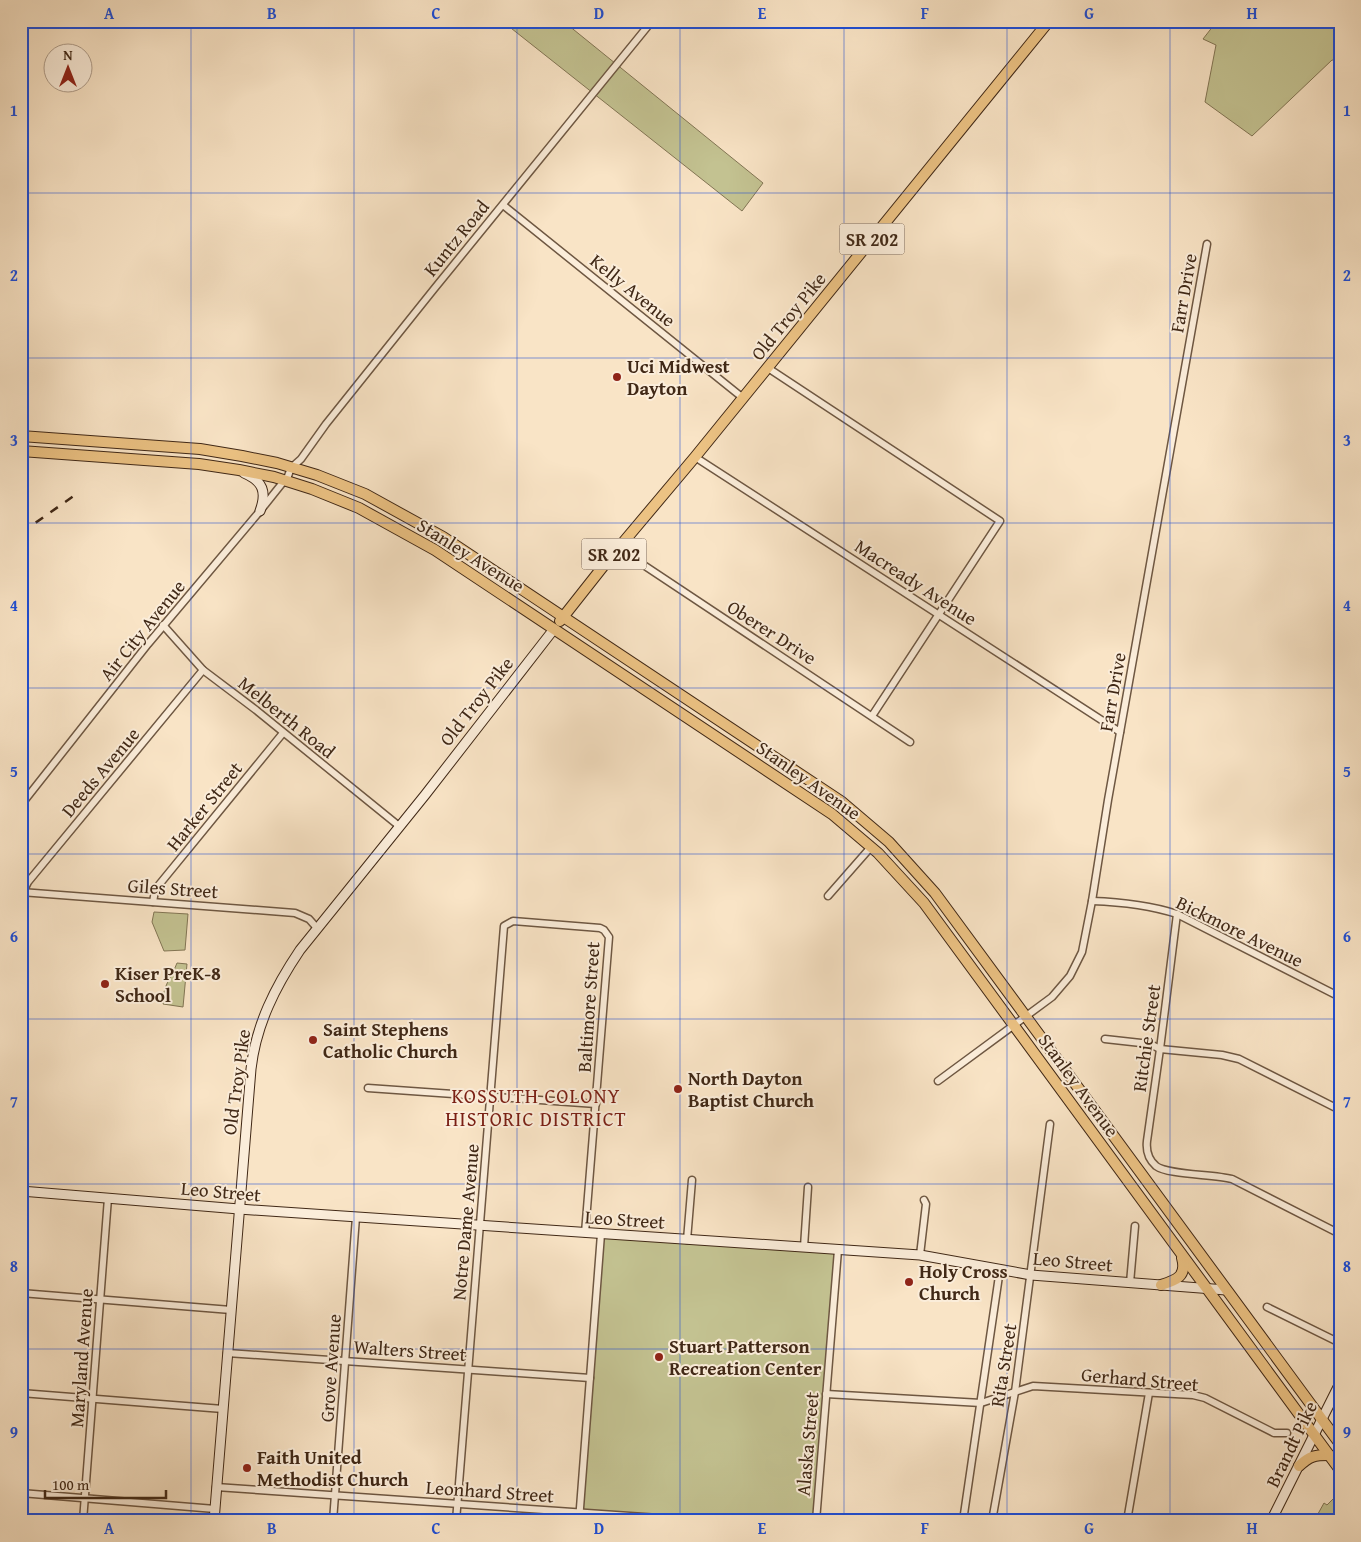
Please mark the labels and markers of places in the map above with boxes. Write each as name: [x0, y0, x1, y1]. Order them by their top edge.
place label: Uci Midwest Dayton: [627, 352, 731, 402]
marker: Uci Midwest Dayton: [611, 371, 623, 383]
place label: Kiser PreK-8 School: [115, 959, 221, 1009]
marker: Kiser PreK-8 School: [99, 978, 111, 990]
place label: Saint Stephens Catholic Church: [323, 1015, 459, 1065]
marker: Saint Stephens Catholic Church: [307, 1034, 319, 1046]
place label: North Dayton Baptist Church: [688, 1064, 815, 1114]
marker: North Dayton Baptist Church: [672, 1083, 684, 1095]
place label: Holy Cross Church: [919, 1257, 1008, 1307]
marker: Holy Cross Church: [903, 1276, 915, 1288]
place label: Stuart Patterson Recreation Center: [669, 1332, 822, 1382]
marker: Stuart Patterson Recreation Center: [653, 1351, 665, 1363]
place label: Faith United Methodist Church: [257, 1443, 409, 1493]
marker: Faith United Methodist Church: [241, 1462, 253, 1474]

